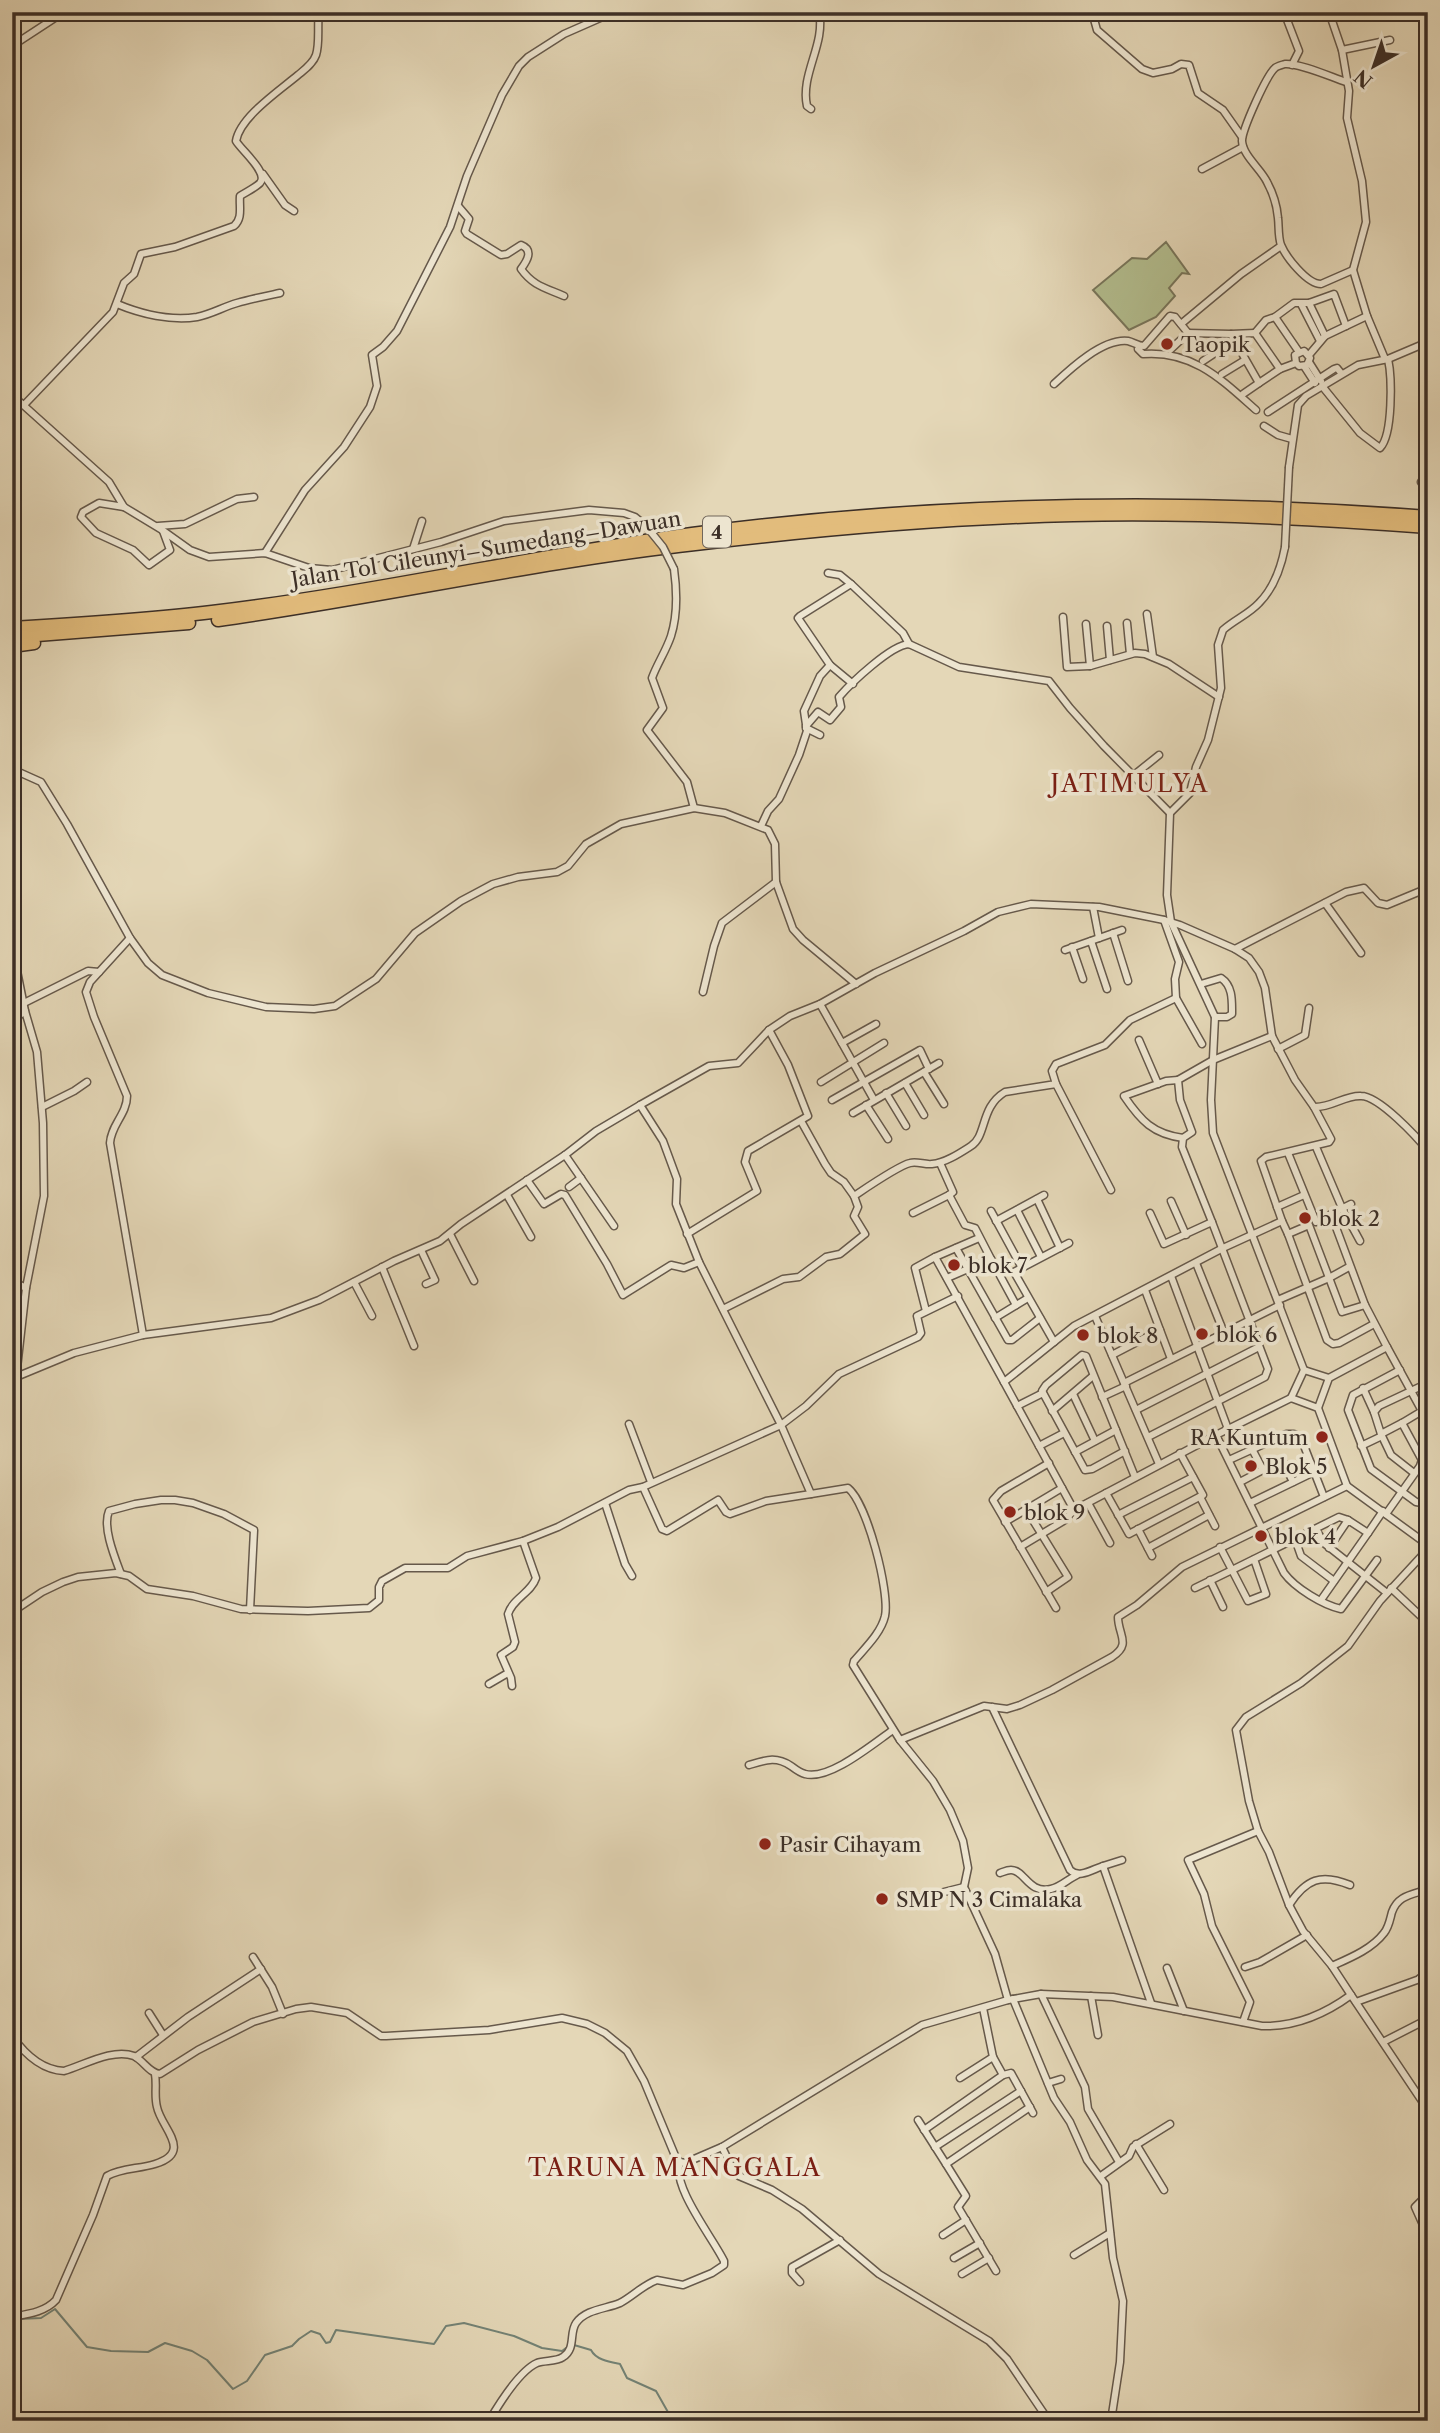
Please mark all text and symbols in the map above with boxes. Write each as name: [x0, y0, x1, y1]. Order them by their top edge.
north arrow: [1338, 32, 1408, 102]
text: N: [1350, 65, 1377, 93]
place label: Taopik: [1181, 332, 1251, 357]
marker: Taopik: [1159, 336, 1175, 352]
street label: Jalan Tol Cileunyi–Sumedang–Dawuan: [286, 506, 683, 593]
road number: 4: [703, 516, 731, 548]
district label: JATIMULYA: [1046, 769, 1210, 798]
place label: blok 2: [1319, 1206, 1380, 1231]
marker: blok 2: [1297, 1210, 1313, 1226]
place label: blok 7: [968, 1253, 1028, 1278]
marker: blok 7: [946, 1257, 962, 1273]
place label: blok 6: [1216, 1322, 1277, 1347]
place label: blok 8: [1097, 1323, 1159, 1348]
marker: blok 6: [1194, 1326, 1210, 1342]
marker: blok 8: [1075, 1327, 1091, 1343]
place label: RA Kuntum: [1190, 1425, 1308, 1450]
marker: RA Kuntum: [1314, 1429, 1330, 1445]
place label: Blok 5: [1265, 1454, 1327, 1479]
marker: Blok 5: [1243, 1458, 1259, 1474]
place label: blok 9: [1024, 1500, 1085, 1525]
marker: blok 9: [1002, 1504, 1018, 1520]
place label: blok 4: [1275, 1524, 1336, 1549]
marker: blok 4: [1253, 1528, 1269, 1544]
place label: Pasir Cihayam: [779, 1832, 922, 1857]
marker: Pasir Cihayam: [757, 1836, 773, 1852]
place label: SMP N 3 Cimalaka: [896, 1887, 1083, 1912]
marker: SMP N 3 Cimalaka: [874, 1891, 890, 1907]
district label: TARUNA MANGGALA: [528, 2153, 822, 2182]

